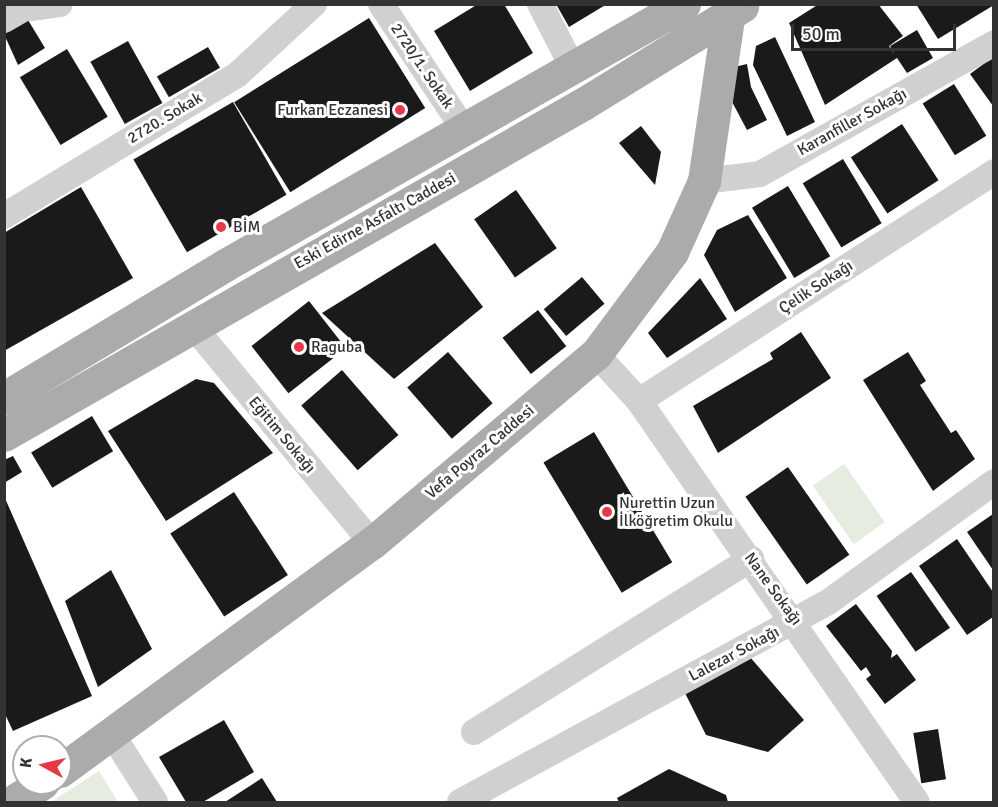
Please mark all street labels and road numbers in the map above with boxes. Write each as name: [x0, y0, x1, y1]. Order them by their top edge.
street label: 2720/1. Sokak: [386, 20, 458, 112]
street label: Karanfiller Sokağı: [794, 84, 910, 160]
street label: 2720. Sokak: [124, 88, 206, 148]
street label: Eski Edirne Asfaltı Caddesi: [291, 169, 459, 273]
street label: Çelik Sokağı: [775, 256, 857, 318]
street label: Eğitim Sokağı: [244, 393, 320, 477]
street label: Vefa Poyraz Caddesi: [422, 401, 538, 503]
street label: Nane Sokağı: [740, 549, 806, 629]
street label: Lalezar Sokağı: [686, 622, 782, 686]

